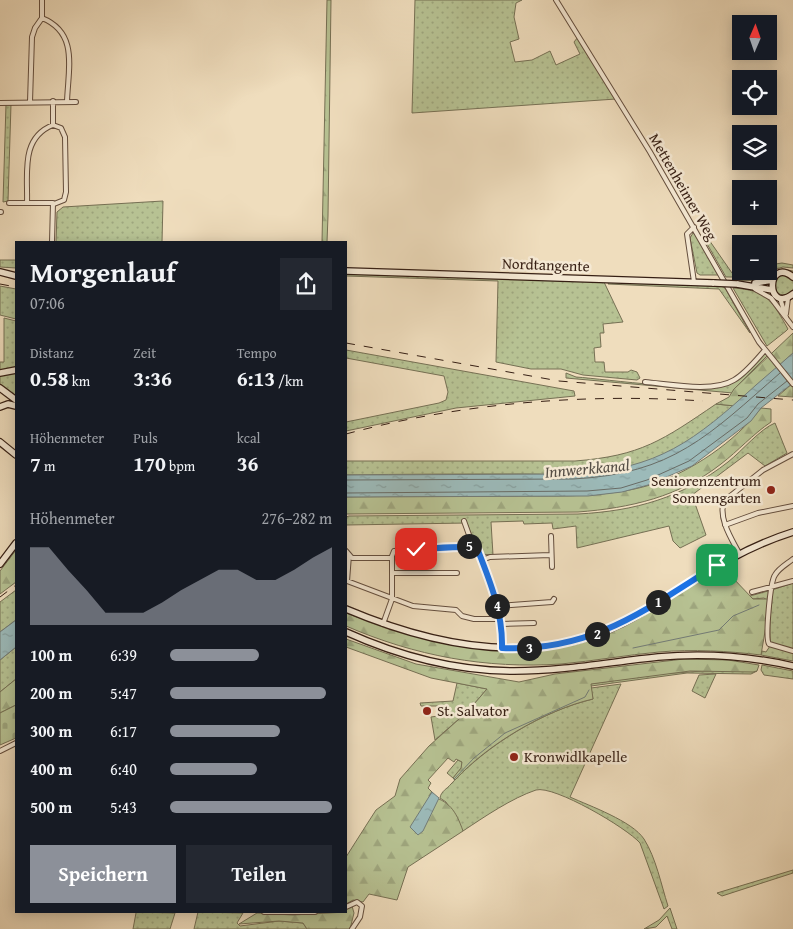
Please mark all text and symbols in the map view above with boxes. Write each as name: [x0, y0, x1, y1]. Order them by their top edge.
north arrow: [732, 15, 778, 60]
map controls: [732, 15, 777, 280]
button: locate: [732, 70, 777, 115]
button: layers: [732, 125, 777, 170]
street label: Mettenheimer Weg: [644, 129, 723, 245]
button: +: [732, 180, 777, 225]
button: −: [732, 235, 777, 280]
text: Morgenlauf: [30, 251, 176, 292]
street label: Nordtangente: [502, 252, 590, 277]
button: share: [280, 258, 332, 310]
text: 07:06: [30, 291, 65, 315]
text: Distanz: [30, 343, 74, 363]
text: Zeit: [133, 343, 156, 363]
text: Tempo: [237, 343, 277, 363]
text: 0.58: [30, 363, 69, 394]
text: 3:36: [133, 363, 172, 394]
text: 6:13: [237, 363, 275, 394]
text: km: [69, 371, 90, 391]
text: /km: [275, 371, 303, 391]
text: Höhenmeter: [30, 428, 104, 448]
text: Puls: [133, 428, 158, 448]
text: kcal: [237, 428, 261, 448]
text: 7: [30, 448, 41, 479]
text: 170: [133, 448, 166, 479]
text: 36: [237, 448, 258, 479]
water label: Innwerkkanal: [544, 452, 630, 484]
text: m: [41, 456, 55, 476]
text: bpm: [166, 456, 195, 476]
place label: Seniorenzentrum Sonnengarten: [651, 470, 762, 508]
marker: Seniorenzentrum Sonnengarten: [765, 484, 777, 496]
text: Höhenmeter: [30, 506, 115, 530]
text: 276–282 m: [262, 506, 332, 530]
pin: [395, 528, 437, 570]
pin: 5: [456, 534, 482, 558]
icon: check: [402, 535, 430, 563]
text: 5: [466, 536, 473, 556]
pin: [696, 544, 738, 586]
icon: arrive: [703, 551, 731, 579]
pin: 1: [646, 590, 670, 614]
text: 1: [655, 592, 662, 612]
pin: 4: [484, 594, 510, 618]
text: 4: [494, 596, 501, 616]
pin: 2: [584, 622, 610, 646]
text: 2: [594, 624, 601, 644]
pin: 3: [516, 636, 542, 660]
text: 3: [526, 638, 533, 658]
text: 100 m: [30, 643, 72, 667]
text: 6:39: [110, 643, 137, 667]
text: 200 m: [30, 681, 72, 705]
text: 5:47: [110, 681, 137, 705]
place label: St. Salvator: [437, 700, 509, 721]
marker: St. Salvator: [421, 705, 433, 717]
text: 300 m: [30, 719, 72, 743]
text: 6:17: [110, 719, 137, 743]
place label: Kronwidlkapelle: [524, 746, 627, 767]
marker: Kronwidlkapelle: [508, 751, 520, 763]
text: 400 m: [30, 757, 72, 781]
text: 6:40: [110, 757, 137, 781]
text: 500 m: [30, 795, 72, 819]
text: 5:43: [110, 795, 137, 819]
button: Speichern: [30, 845, 176, 903]
button: Teilen: [186, 845, 332, 903]

